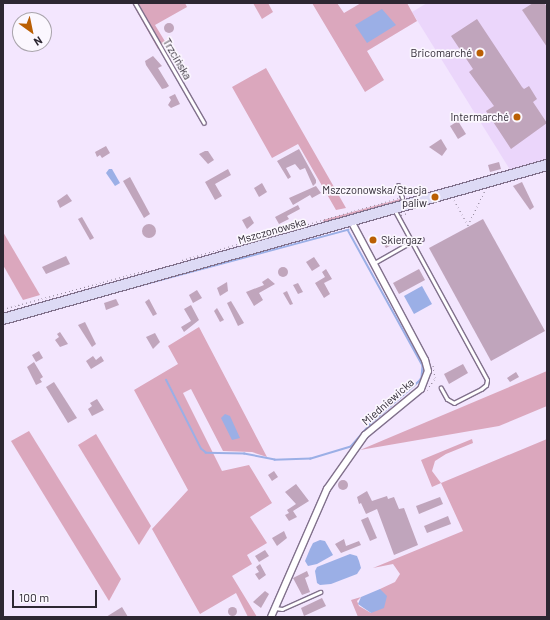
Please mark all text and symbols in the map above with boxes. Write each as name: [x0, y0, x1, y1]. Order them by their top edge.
north arrow: [12, 12, 52, 52]
text: N: [32, 34, 45, 49]
street label: Trzcińska: [160, 36, 194, 82]
place label: Bricomarché: [411, 46, 472, 60]
marker: Bricomarché: [475, 48, 485, 58]
place label: Intermarché: [450, 110, 509, 124]
marker: Intermarché: [512, 112, 522, 122]
place label: Mszczonowska/Stacja paliw: [322, 184, 427, 210]
marker: Mszczonowska/Stacja paliw: [430, 192, 440, 202]
street label: Mszczonowska: [236, 215, 308, 247]
place label: Skiergaz: [381, 233, 422, 247]
marker: Skiergaz: [368, 235, 378, 245]
street label: Miedniewicka: [359, 376, 417, 428]
scale bar: [14, 582, 99, 608]
text: 100 m: [19, 590, 49, 604]

